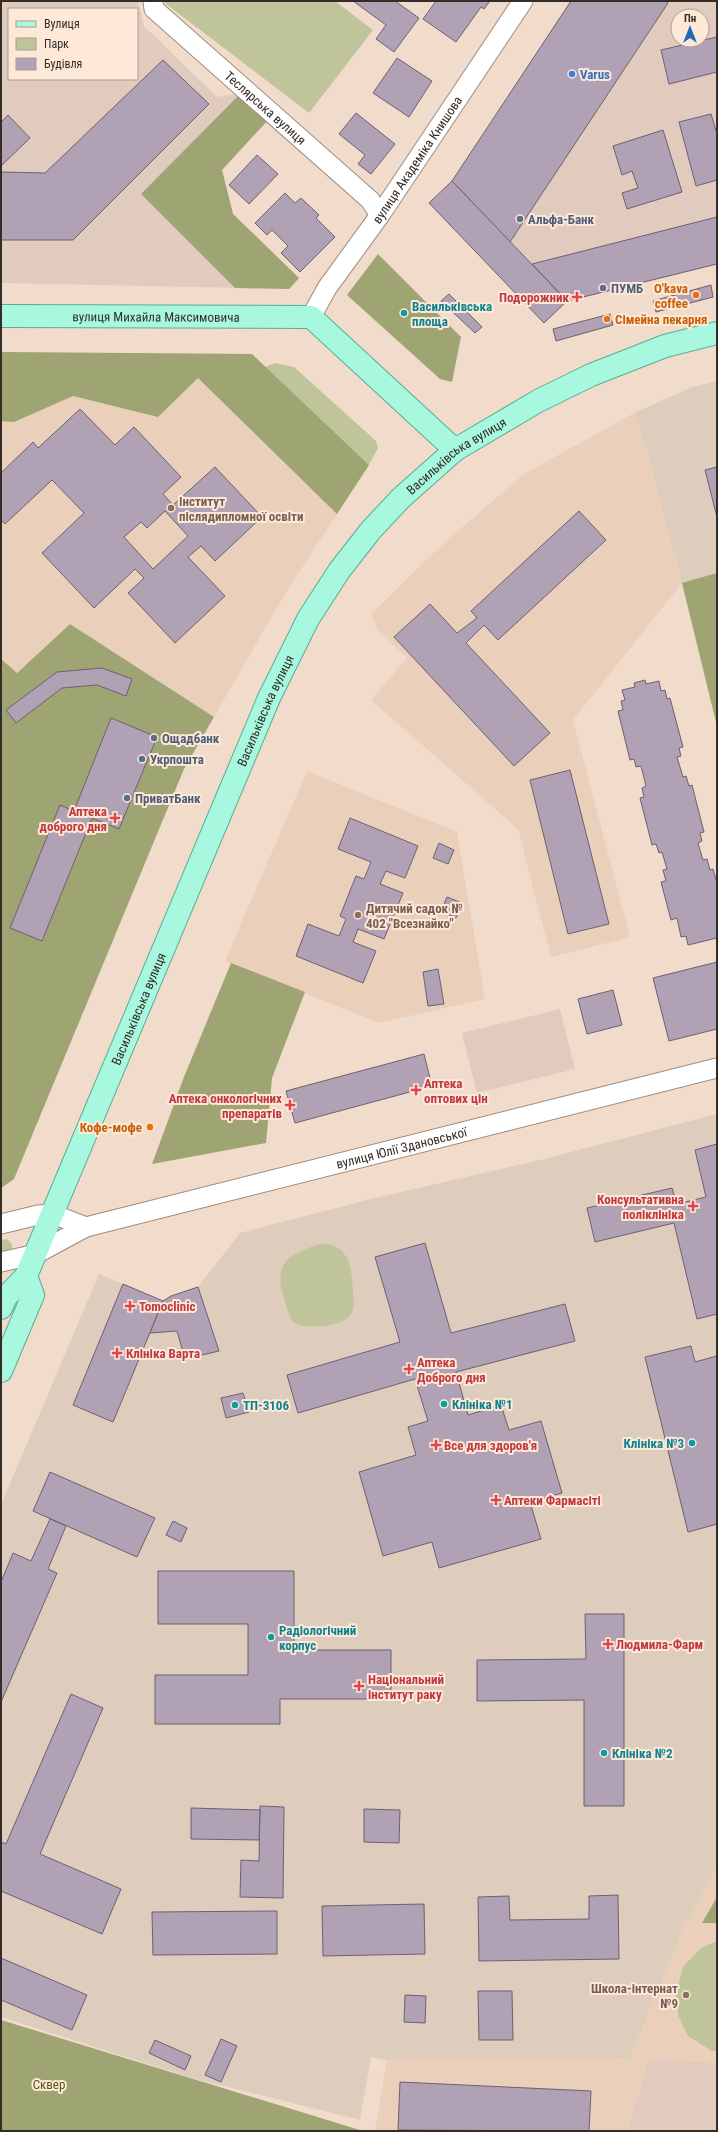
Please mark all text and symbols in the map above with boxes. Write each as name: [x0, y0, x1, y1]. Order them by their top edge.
legend: [8, 8, 138, 80]
north arrow: [670, 8, 710, 48]
text: Пн: [684, 12, 696, 25]
text: Вулиця: [44, 17, 80, 31]
text: Парк: [44, 37, 69, 51]
text: Будівля: [44, 57, 82, 71]
place label: Varus: [580, 67, 610, 82]
street label: Теслярська вулиця: [222, 68, 309, 148]
marker: Varus: [567, 69, 577, 79]
street label: вулиця Академіка Книшова: [369, 93, 465, 226]
place label: Альфа-Банк: [528, 212, 595, 227]
marker: Альфа-Банк: [515, 214, 525, 224]
place label: ПУМБ: [611, 281, 643, 296]
place label: O'kava coffee: [654, 281, 688, 311]
marker: ПУМБ: [598, 283, 608, 293]
place label: Подорожник: [499, 290, 569, 305]
marker: O'kava coffee: [691, 290, 701, 300]
marker: Подорожник: [572, 292, 582, 302]
place label: Васильківська площа: [412, 299, 492, 329]
marker: Васильківська площа: [399, 308, 409, 318]
street label: вулиця Михайла Максимовича: [72, 309, 240, 325]
place label: Сімейна пекарня: [615, 312, 707, 327]
marker: Сімейна пекарня: [602, 314, 612, 324]
street label: Васильківська вулиця: [404, 415, 509, 498]
place label: Інститут післядипломної освіти: [179, 494, 303, 524]
marker: Інститут післядипломної освіти: [166, 503, 176, 513]
street label: Васильківська вулиця: [234, 653, 297, 769]
place label: Ощадбанк: [162, 731, 220, 746]
marker: Ощадбанк: [149, 733, 159, 743]
place label: Укрпошта: [150, 752, 204, 767]
marker: Укрпошта: [137, 754, 147, 764]
place label: ПриватБанк: [135, 791, 201, 806]
marker: ПриватБанк: [122, 793, 132, 803]
place label: Аптека доброго дня: [40, 804, 107, 834]
marker: Аптека доброго дня: [110, 813, 120, 823]
place label: Дитячий садок № 402 "Всезнайко": [366, 901, 463, 931]
marker: Дитячий садок № 402 "Всезнайко": [353, 910, 363, 920]
street label: Васильківська вулиця: [109, 951, 169, 1067]
place label: Аптека оптових цін: [424, 1076, 488, 1106]
marker: Аптека оптових цін: [411, 1085, 421, 1095]
place label: Аптека онкологічних препаратів: [169, 1091, 283, 1121]
marker: Аптека онкологічних препаратів: [285, 1100, 295, 1110]
place label: Кофе-мофе: [80, 1120, 142, 1135]
marker: Кофе-мофе: [145, 1122, 155, 1132]
street label: вулиця Юлії Здановської: [335, 1124, 469, 1172]
place label: Консультативна поліклініка: [597, 1192, 684, 1222]
marker: Консультативна поліклініка: [687, 1200, 699, 1212]
place label: Tomoclinic: [139, 1299, 196, 1314]
marker: Tomoclinic: [124, 1300, 136, 1312]
place label: Клініка Варта: [126, 1346, 200, 1361]
marker: Клініка Варта: [111, 1347, 123, 1359]
place label: Аптека Доброго дня: [417, 1355, 486, 1385]
marker: Аптека Доброго дня: [404, 1364, 414, 1374]
place label: Клініка №1: [452, 1397, 512, 1412]
place label: ТП-3106: [243, 1398, 289, 1413]
marker: Клініка №1: [439, 1399, 449, 1409]
marker: ТП-3106: [230, 1400, 240, 1410]
place label: Клініка №3: [624, 1436, 684, 1451]
place label: Все для здоров'я: [444, 1438, 537, 1453]
marker: Клініка №3: [687, 1438, 697, 1448]
marker: Все для здоров'я: [431, 1440, 441, 1450]
place label: Аптеки Фармасіті: [504, 1493, 601, 1508]
marker: Аптеки Фармасіті: [491, 1495, 501, 1505]
place label: Радіологічний корпус: [279, 1623, 356, 1653]
marker: Радіологічний корпус: [266, 1632, 276, 1642]
place label: Людмила-Фарм: [616, 1637, 703, 1652]
marker: Людмила-Фарм: [603, 1639, 613, 1649]
place label: Національний інститут раку: [368, 1672, 444, 1702]
marker: Національний інститут раку: [353, 1680, 365, 1692]
place label: Клініка №2: [612, 1746, 673, 1761]
marker: Клініка №2: [599, 1748, 609, 1758]
place label: Школа-інтернат №9: [591, 1981, 678, 2011]
marker: Школа-інтернат №9: [681, 1990, 691, 2000]
park label: Сквер: [33, 2077, 65, 2092]

